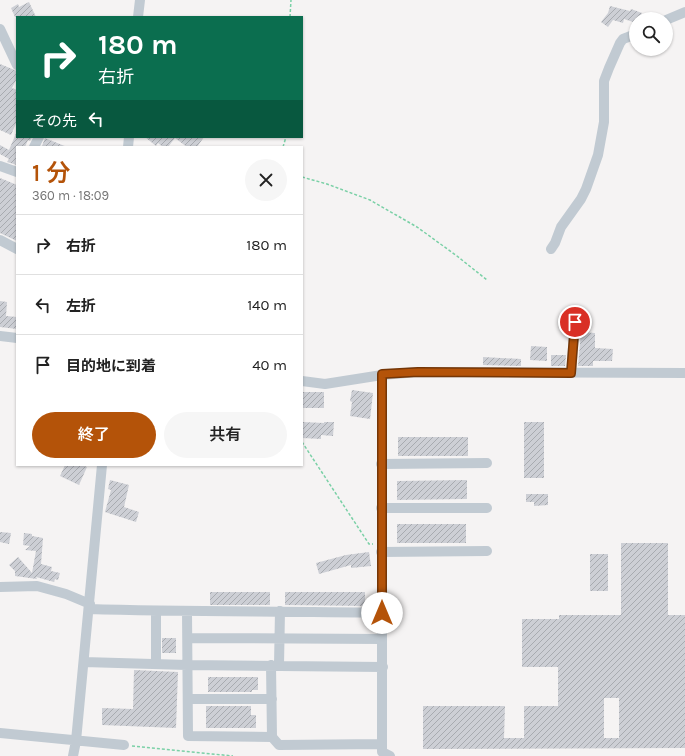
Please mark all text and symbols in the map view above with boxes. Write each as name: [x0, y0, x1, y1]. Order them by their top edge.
map controls: [629, 12, 673, 56]
button: search: [629, 12, 673, 56]
text: 180 m: [98, 28, 177, 61]
icon: right: [32, 32, 84, 84]
text: 右折: [98, 66, 134, 88]
icon: left: [85, 108, 107, 130]
text: その先: [32, 112, 77, 130]
text: 1 分: [32, 159, 70, 187]
button: close: [245, 159, 287, 201]
text: 360 m · 18:09: [32, 188, 109, 203]
icon: right: [32, 234, 54, 256]
text: 180 m: [246, 236, 287, 254]
text: 右折: [66, 237, 96, 255]
icon: left: [32, 294, 54, 316]
text: 140 m: [247, 296, 287, 314]
text: 左折: [66, 297, 96, 315]
pin: [558, 305, 592, 339]
icon: arrive: [564, 311, 586, 333]
icon: arrive: [32, 354, 54, 376]
text: 40 m: [252, 356, 287, 374]
text: 目的地に到着: [66, 357, 156, 375]
button: 終了: [32, 412, 156, 458]
button: 共有: [164, 412, 287, 458]
position arrow: [361, 592, 403, 634]

